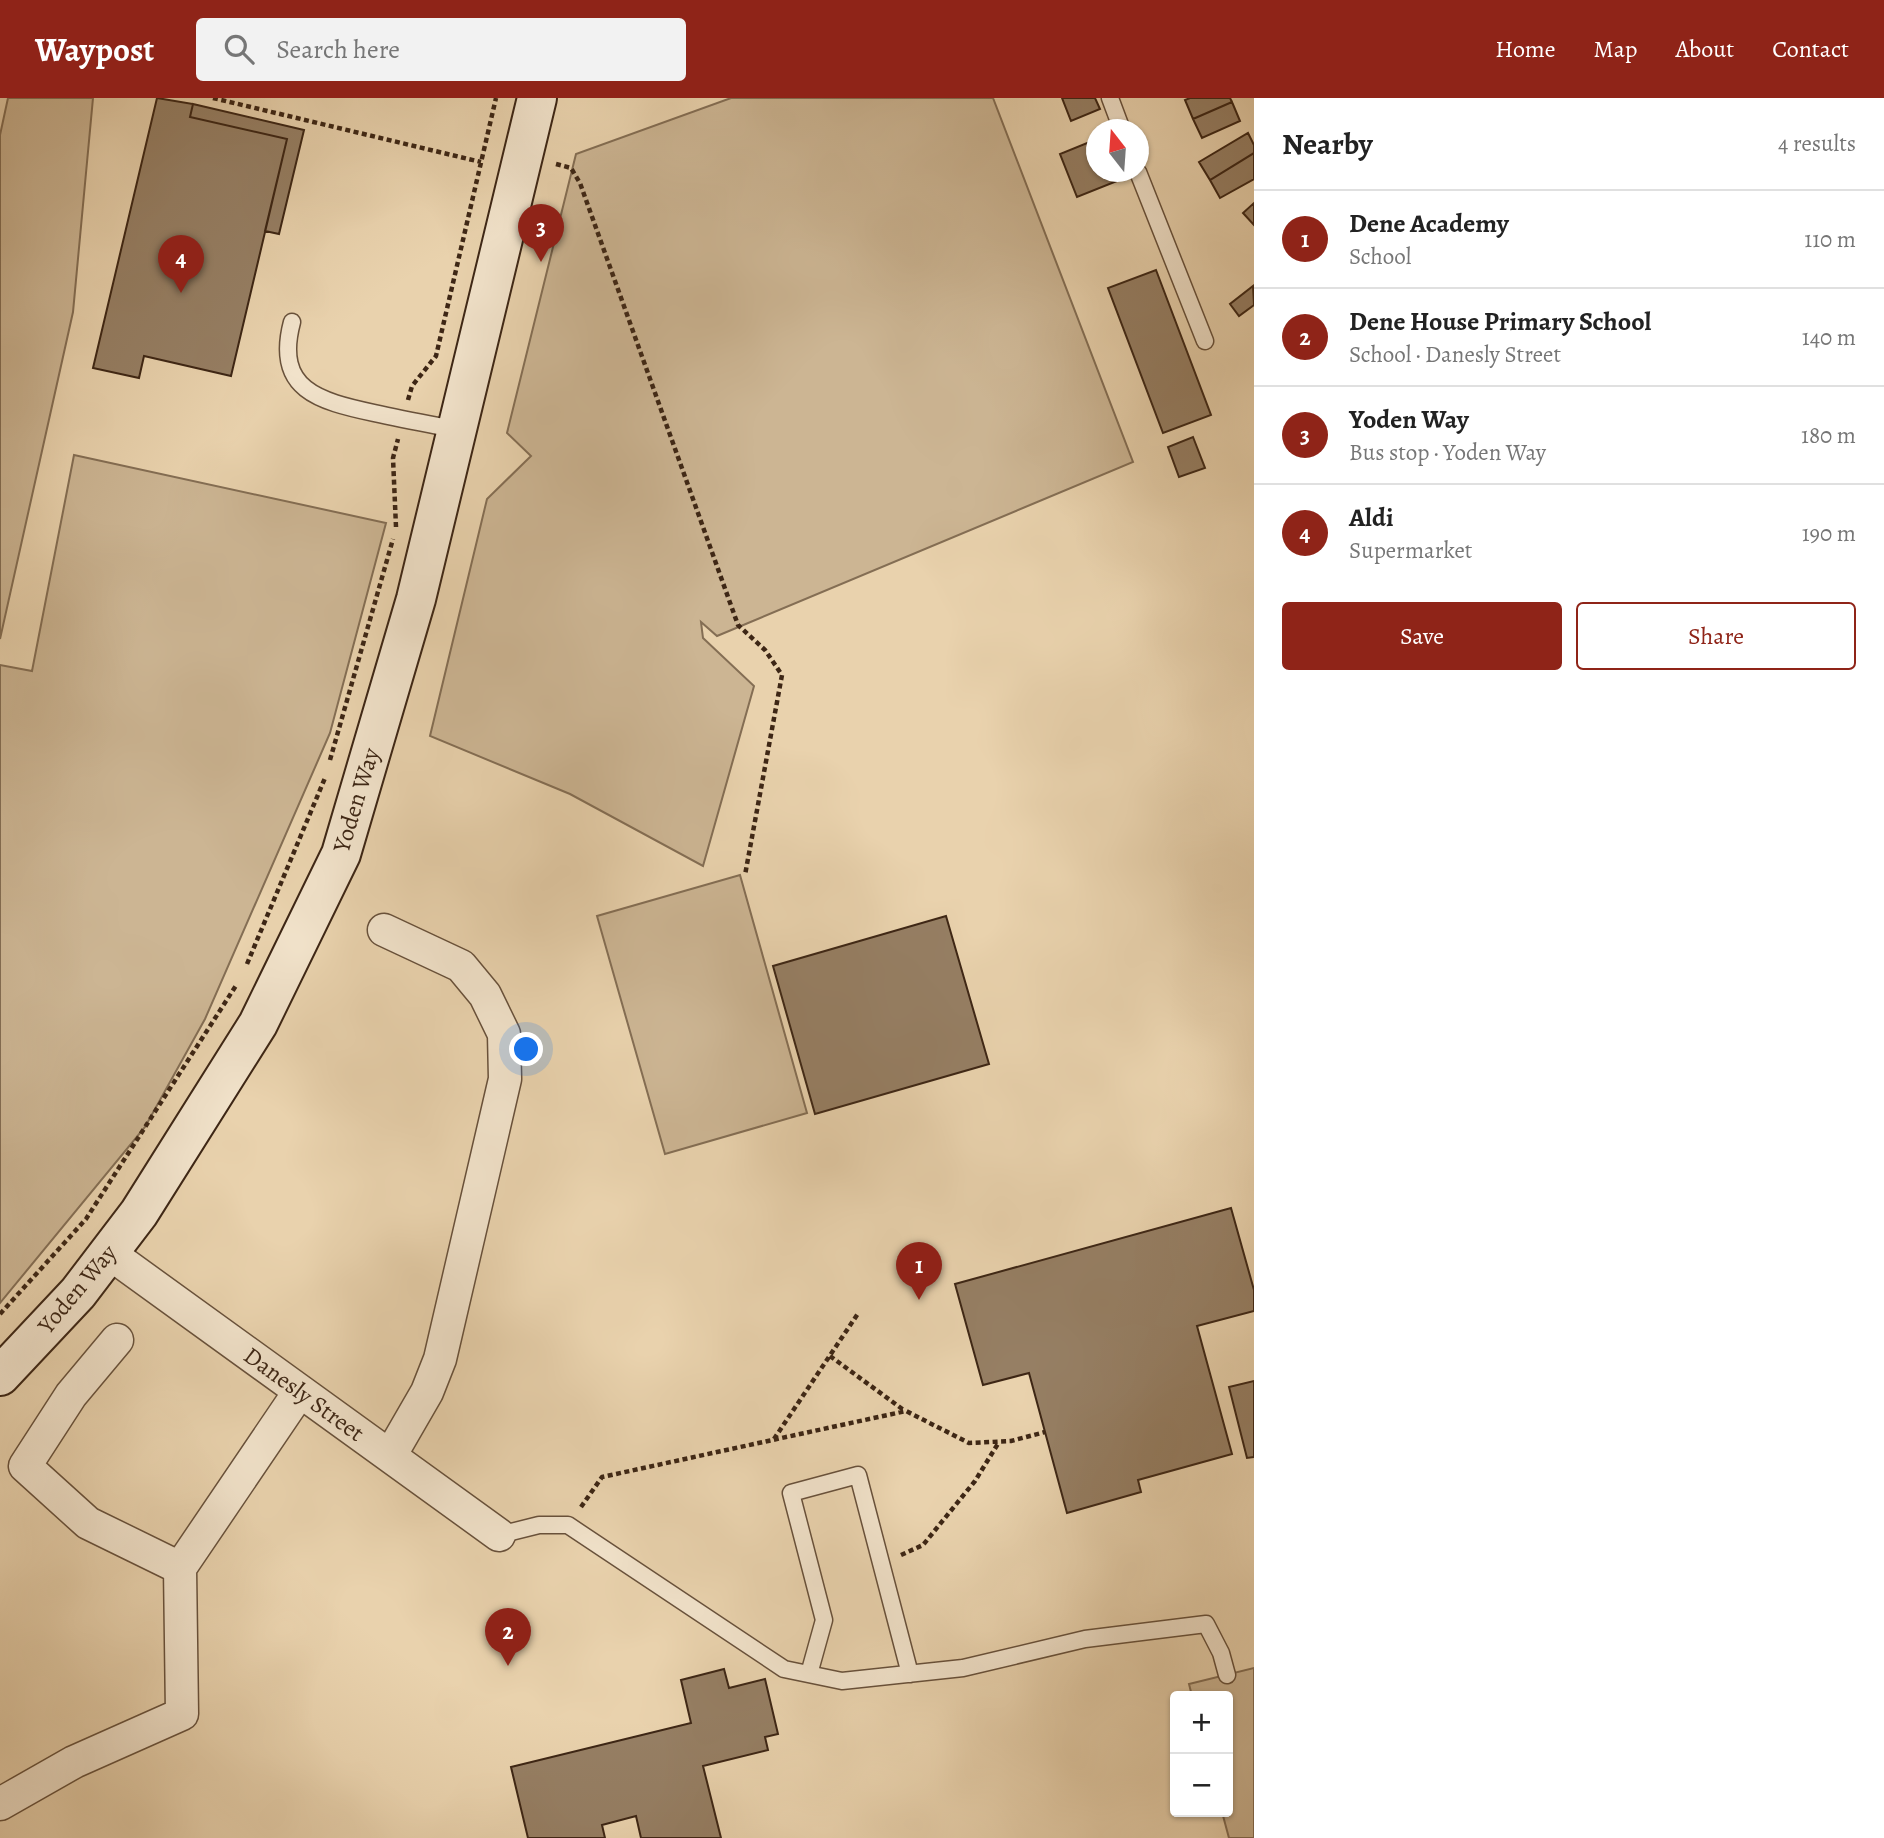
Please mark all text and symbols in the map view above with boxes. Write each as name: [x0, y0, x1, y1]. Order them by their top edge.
search box: [196, 18, 686, 81]
text: Waypost: [35, 27, 154, 72]
icon: search: [220, 30, 258, 68]
text: Search here: [276, 32, 400, 67]
text: Home: [1495, 33, 1556, 65]
text: Map: [1594, 33, 1638, 65]
text: About: [1676, 33, 1734, 65]
text: Contact: [1772, 33, 1849, 65]
north arrow: [1086, 119, 1149, 182]
text: Nearby: [1282, 124, 1373, 164]
text: 4 results: [1778, 128, 1856, 159]
pin: 3: [518, 204, 564, 262]
text: Dene Academy: [1349, 206, 1509, 241]
text: 1: [1301, 224, 1309, 255]
text: 110 m: [1804, 224, 1856, 255]
pin: 4: [158, 235, 204, 293]
text: School: [1349, 241, 1411, 272]
text: Dene House Primary School: [1349, 304, 1651, 339]
text: 2: [1299, 322, 1311, 353]
text: 140 m: [1802, 322, 1856, 353]
text: School · Danesly Street: [1349, 339, 1561, 370]
text: Yoden Way: [1349, 402, 1469, 437]
text: 3: [1300, 420, 1310, 451]
text: 180 m: [1801, 420, 1856, 451]
text: Bus stop · Yoden Way: [1349, 437, 1546, 468]
text: Aldi: [1349, 500, 1393, 535]
text: 4: [1300, 518, 1310, 549]
text: 190 m: [1802, 518, 1856, 549]
text: Supermarket: [1349, 535, 1472, 566]
button: Save: [1282, 602, 1562, 670]
button: Share: [1576, 602, 1856, 670]
street label: Yoden Way: [325, 744, 387, 857]
your location: [509, 1032, 543, 1066]
street label: Yoden Way: [30, 1237, 124, 1341]
pin: 1: [896, 1242, 942, 1300]
street label: Danesly Street: [237, 1339, 371, 1449]
pin: 2: [485, 1608, 531, 1666]
map controls: [1170, 1691, 1233, 1817]
button: +: [1170, 1691, 1233, 1754]
button: −: [1170, 1754, 1233, 1817]

